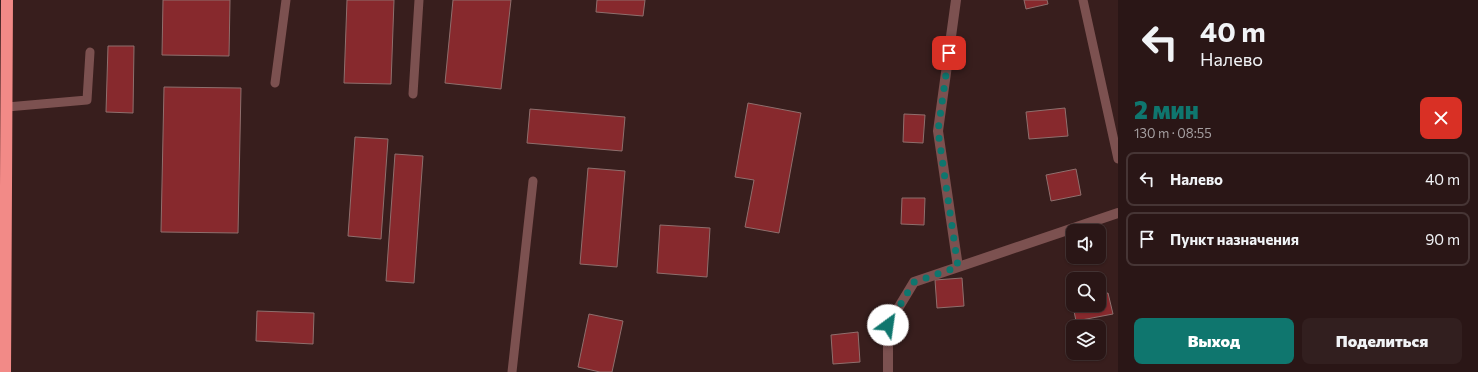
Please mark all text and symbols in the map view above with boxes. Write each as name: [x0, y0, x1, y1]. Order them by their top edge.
text: 40 m: [1200, 14, 1266, 48]
icon: left: [1134, 16, 1186, 68]
pin: [932, 36, 966, 70]
icon: arrive: [938, 42, 960, 64]
text: Налево: [1200, 48, 1263, 70]
text: 2 мин: [1134, 95, 1199, 124]
button: close: [1420, 97, 1462, 139]
text: 130 m · 08:55: [1134, 125, 1212, 141]
icon: left: [1136, 168, 1158, 190]
text: Налево: [1170, 170, 1223, 188]
text: 40 m: [1425, 170, 1460, 188]
map controls: [1066, 224, 1106, 360]
button: sound: [1066, 224, 1106, 264]
icon: arrive: [1136, 228, 1158, 250]
text: Пункт назначения: [1170, 230, 1299, 248]
text: 90 m: [1425, 230, 1460, 248]
button: search: [1066, 272, 1106, 312]
position arrow: [867, 304, 909, 346]
button: Выход: [1134, 318, 1294, 364]
button: Поделиться: [1302, 318, 1462, 364]
button: layers: [1066, 320, 1106, 360]

